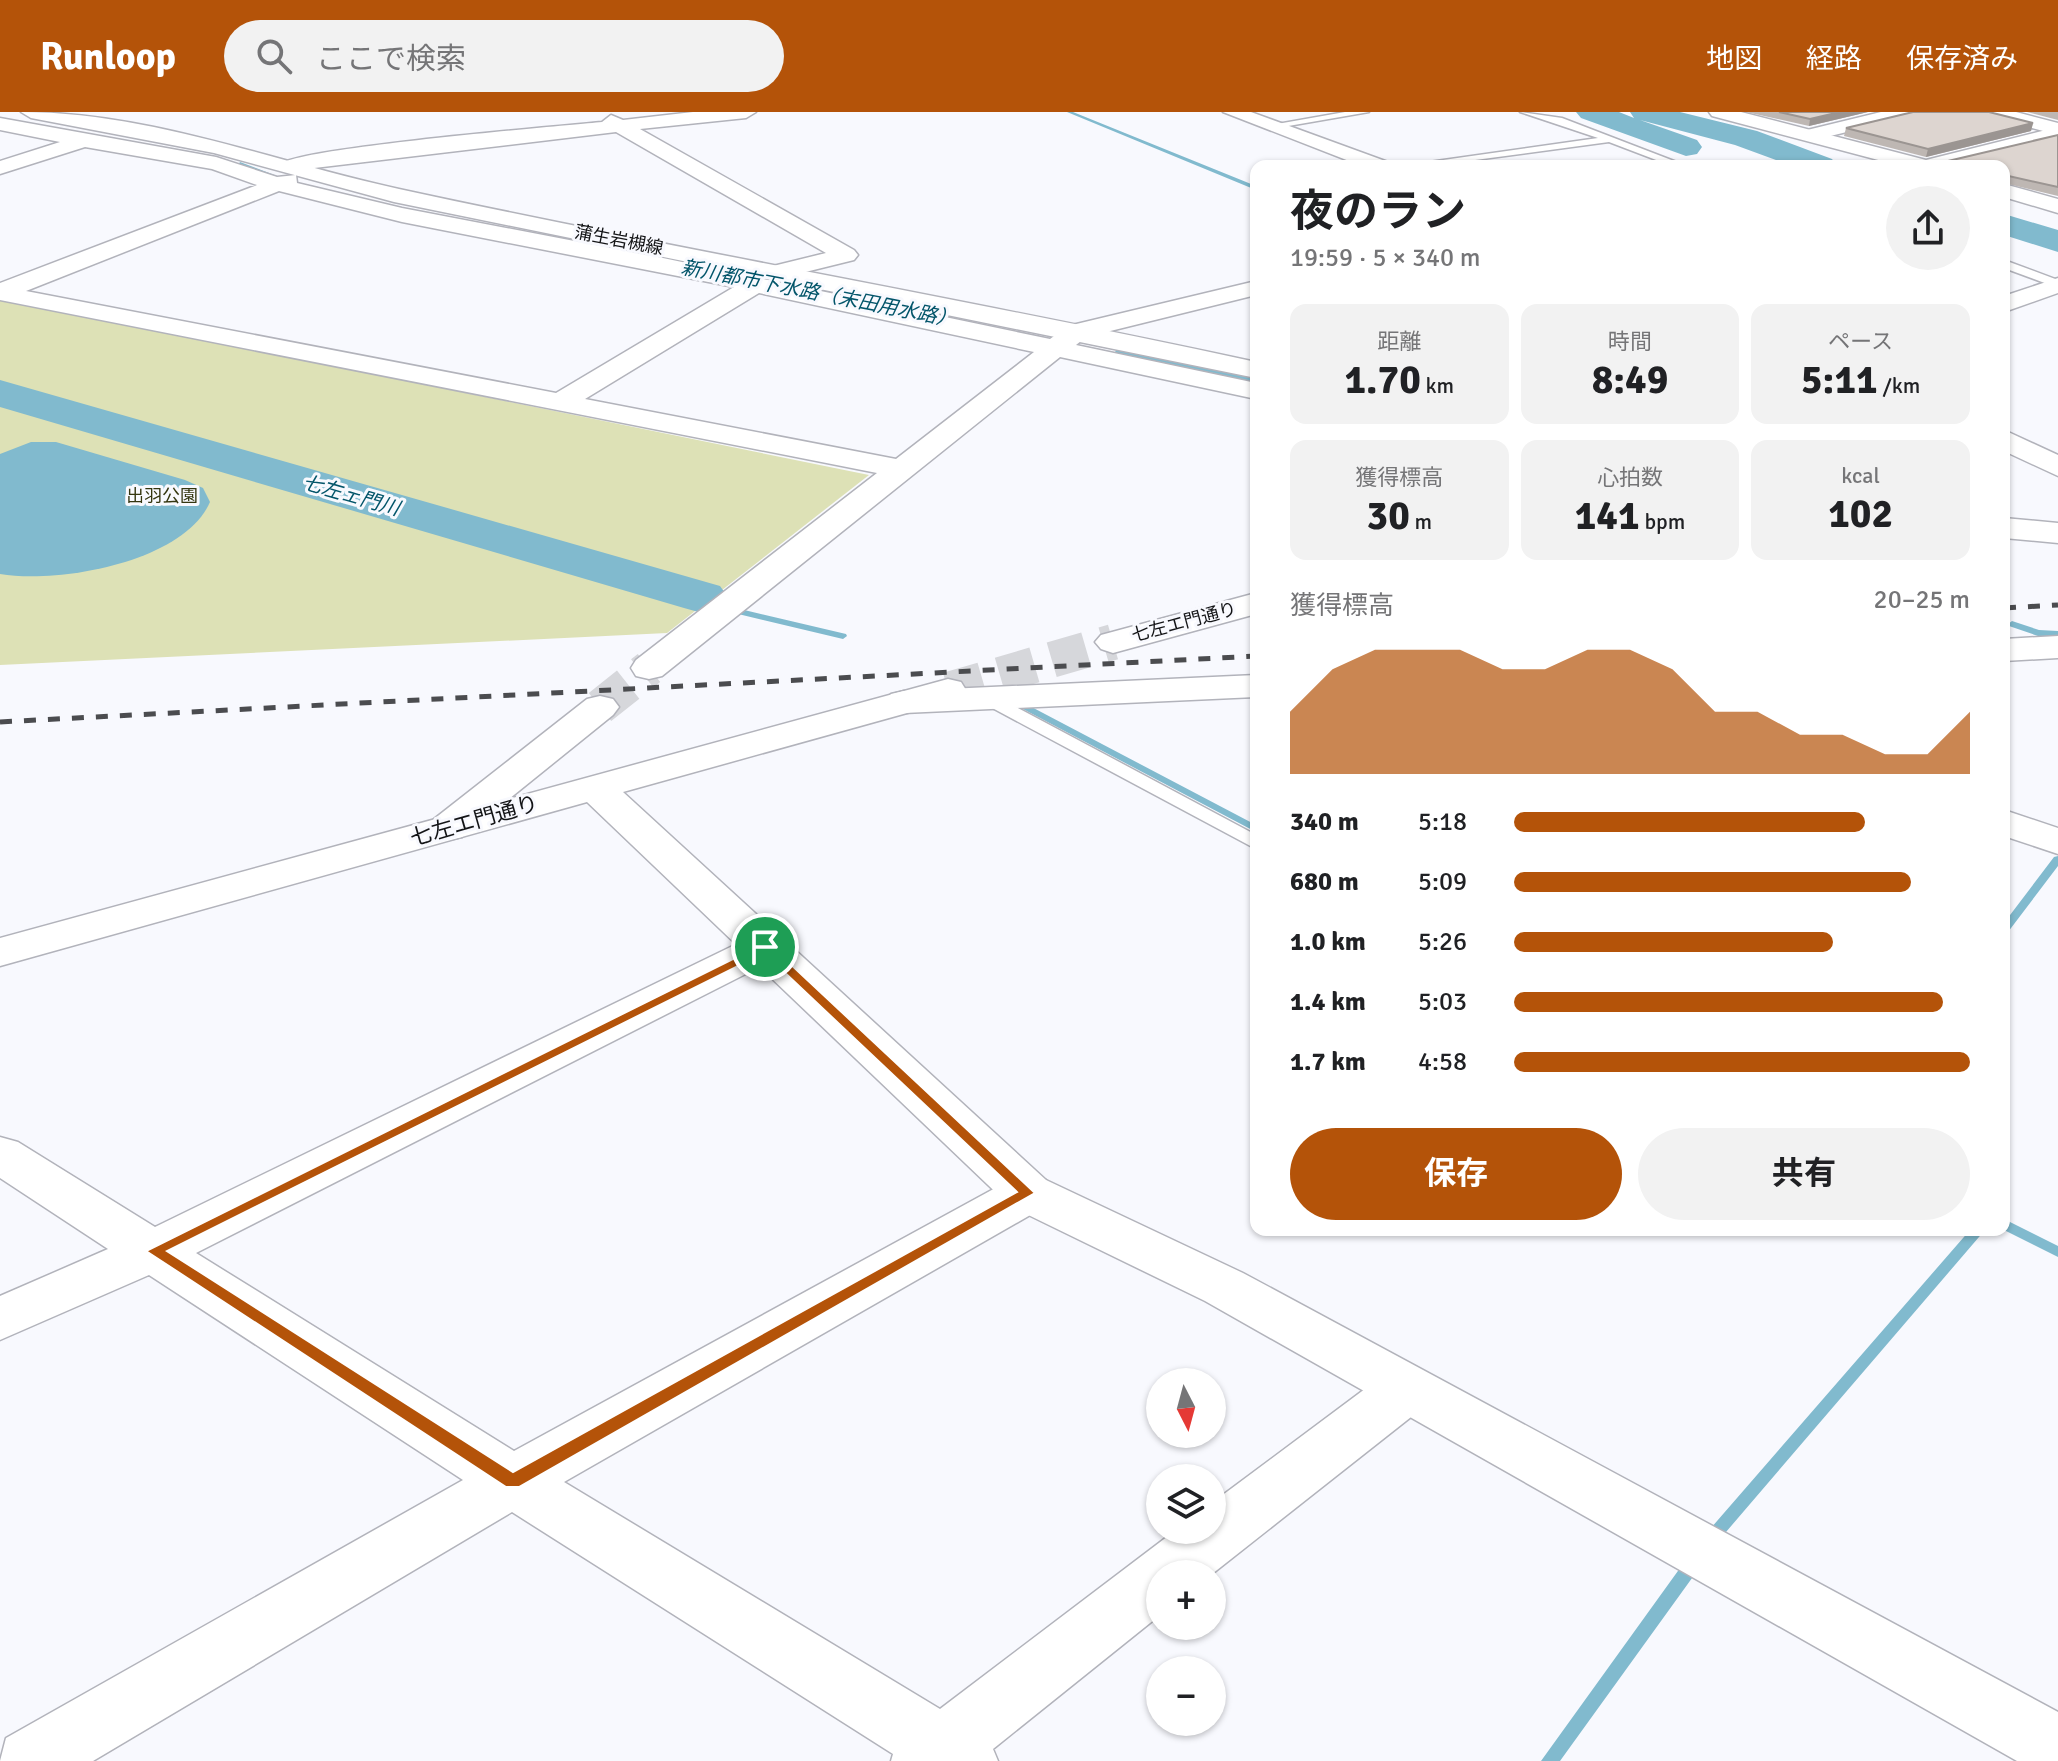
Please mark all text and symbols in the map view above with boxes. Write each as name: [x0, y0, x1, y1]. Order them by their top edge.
search box: [224, 20, 784, 92]
text: Runloop: [40, 33, 176, 80]
icon: search: [252, 34, 296, 78]
text: ここで検索: [316, 41, 466, 78]
text: 地図: [1706, 42, 1762, 76]
text: 経路: [1806, 42, 1862, 76]
text: 保存済み: [1906, 42, 2018, 76]
text: 夜のラン: [1290, 185, 1466, 239]
button: share: [1886, 186, 1970, 270]
street label: 蒲生岩槻線: [573, 221, 665, 259]
text: 19:59 · 5 × 340 m: [1290, 242, 1481, 274]
water label: 新川都市下水路（末田用水路）: [679, 255, 959, 332]
text: 距離: [1377, 328, 1421, 355]
text: 時間: [1608, 328, 1652, 355]
text: ペース: [1828, 328, 1893, 355]
text: 1.70: [1344, 355, 1421, 405]
text: 8:49: [1592, 355, 1668, 405]
text: 5:11: [1801, 355, 1878, 405]
text: km: [1421, 372, 1454, 399]
text: /km: [1878, 372, 1920, 399]
text: kcal: [1841, 462, 1880, 489]
text: 獲得標高: [1355, 464, 1443, 491]
text: 心拍数: [1597, 464, 1663, 491]
water label: 七左ェ門川: [299, 470, 404, 522]
park label: 出羽公園: [126, 485, 198, 507]
text: 102: [1828, 489, 1893, 539]
text: 30: [1367, 491, 1410, 541]
text: 141: [1575, 491, 1640, 541]
text: m: [1410, 508, 1432, 535]
text: bpm: [1640, 508, 1685, 535]
text: 20–25 m: [1874, 584, 1970, 616]
text: 獲得標高: [1290, 590, 1394, 622]
street label: 七左エ門通り: [1129, 597, 1239, 647]
street label: 七左エ門通り: [407, 789, 541, 852]
text: 340 m: [1290, 806, 1359, 838]
text: 5:18: [1418, 806, 1467, 838]
text: 680 m: [1290, 866, 1359, 898]
text: 5:09: [1418, 866, 1467, 898]
pin: [731, 913, 799, 981]
icon: arrive: [743, 925, 787, 969]
text: 1.0 km: [1290, 926, 1366, 958]
text: 5:26: [1418, 926, 1467, 958]
text: 1.4 km: [1290, 986, 1366, 1018]
text: 5:03: [1418, 986, 1467, 1018]
text: 1.7 km: [1290, 1046, 1366, 1078]
text: 4:58: [1418, 1046, 1467, 1078]
button: 保存: [1290, 1128, 1622, 1220]
button: 共有: [1638, 1128, 1970, 1220]
north arrow: [1146, 1368, 1226, 1448]
map controls: [1146, 1368, 1226, 1736]
button: layers: [1146, 1464, 1226, 1544]
button: +: [1146, 1560, 1226, 1640]
button: −: [1146, 1656, 1226, 1736]

